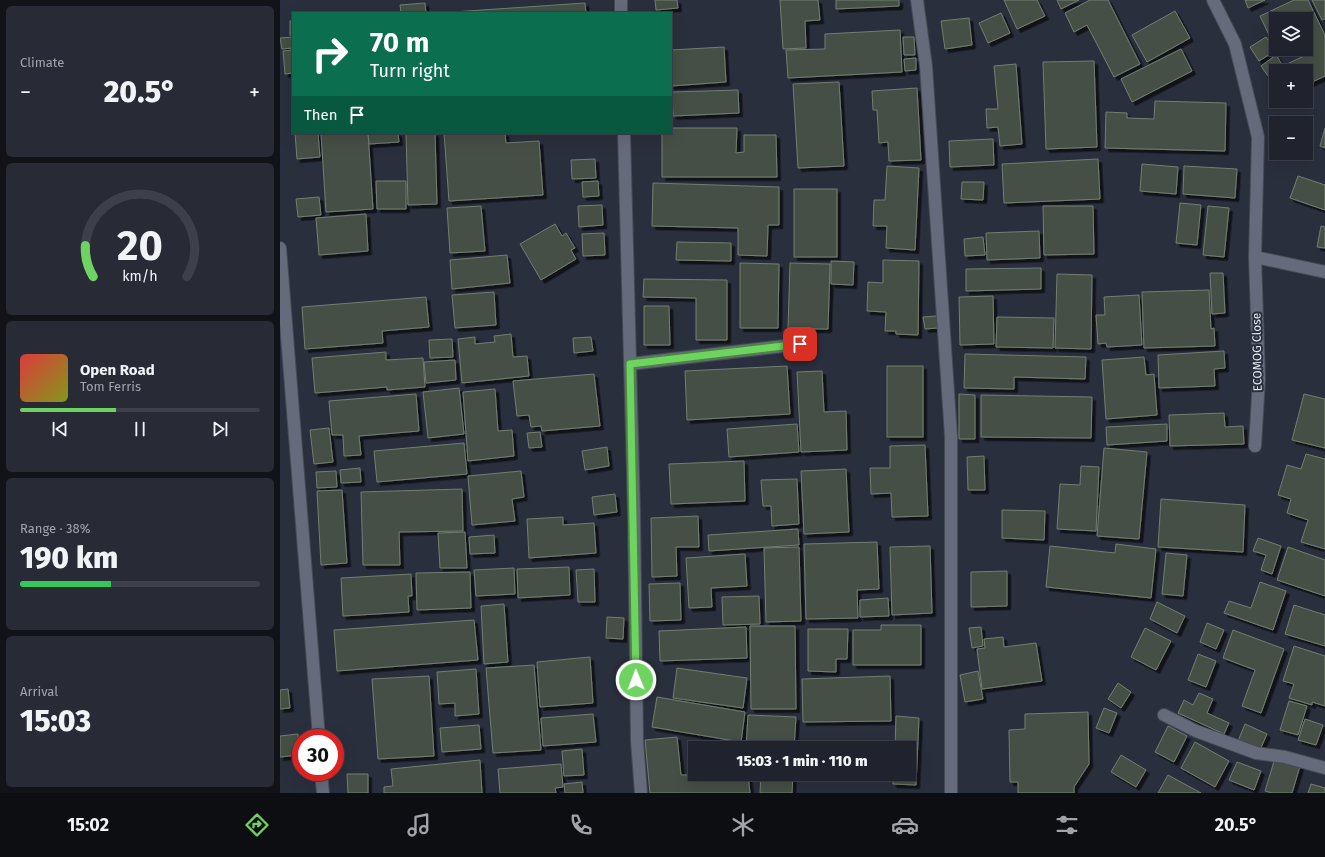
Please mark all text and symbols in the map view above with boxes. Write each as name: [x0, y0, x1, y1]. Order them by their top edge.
map controls: [1269, 12, 1313, 160]
button: layers: [1269, 12, 1313, 56]
text: 70 m: [370, 26, 429, 59]
icon: right: [304, 28, 356, 80]
text: Climate: [20, 55, 64, 70]
text: Turn right: [370, 60, 450, 82]
button: +: [1269, 64, 1313, 108]
text: 20.5°: [104, 74, 176, 110]
text: −: [20, 79, 31, 106]
text: +: [249, 79, 260, 106]
icon: arrive: [346, 104, 368, 126]
text: Then: [304, 106, 338, 124]
button: −: [1269, 116, 1313, 160]
text: 20: [117, 221, 163, 271]
text: km/h: [122, 268, 158, 285]
street label: ECOMOG Close: [1249, 313, 1265, 391]
pin: [783, 327, 817, 361]
icon: arrive: [789, 333, 811, 355]
text: Open Road: [80, 361, 155, 379]
text: Tom Ferris: [80, 379, 141, 394]
icon: previous: [49, 418, 71, 440]
icon: pause: [129, 418, 151, 440]
icon: next: [209, 418, 231, 440]
text: Range · 38%: [20, 521, 90, 536]
text: 190 km: [20, 540, 118, 576]
position arrow: [615, 659, 657, 701]
text: Arrival: [20, 684, 58, 699]
text: 15:03: [20, 703, 91, 739]
speed limit sign: 30: [292, 729, 344, 781]
text: 15:03 · 1 min · 110 m: [736, 752, 868, 770]
icon: directions: [243, 811, 271, 839]
icon: music: [405, 811, 433, 839]
icon: phone: [567, 811, 595, 839]
icon: climate: [729, 811, 757, 839]
icon: car: [891, 811, 919, 839]
icon: filters: [1053, 811, 1081, 839]
text: 15:02: [67, 814, 109, 836]
text: 20.5°: [1215, 814, 1258, 836]

